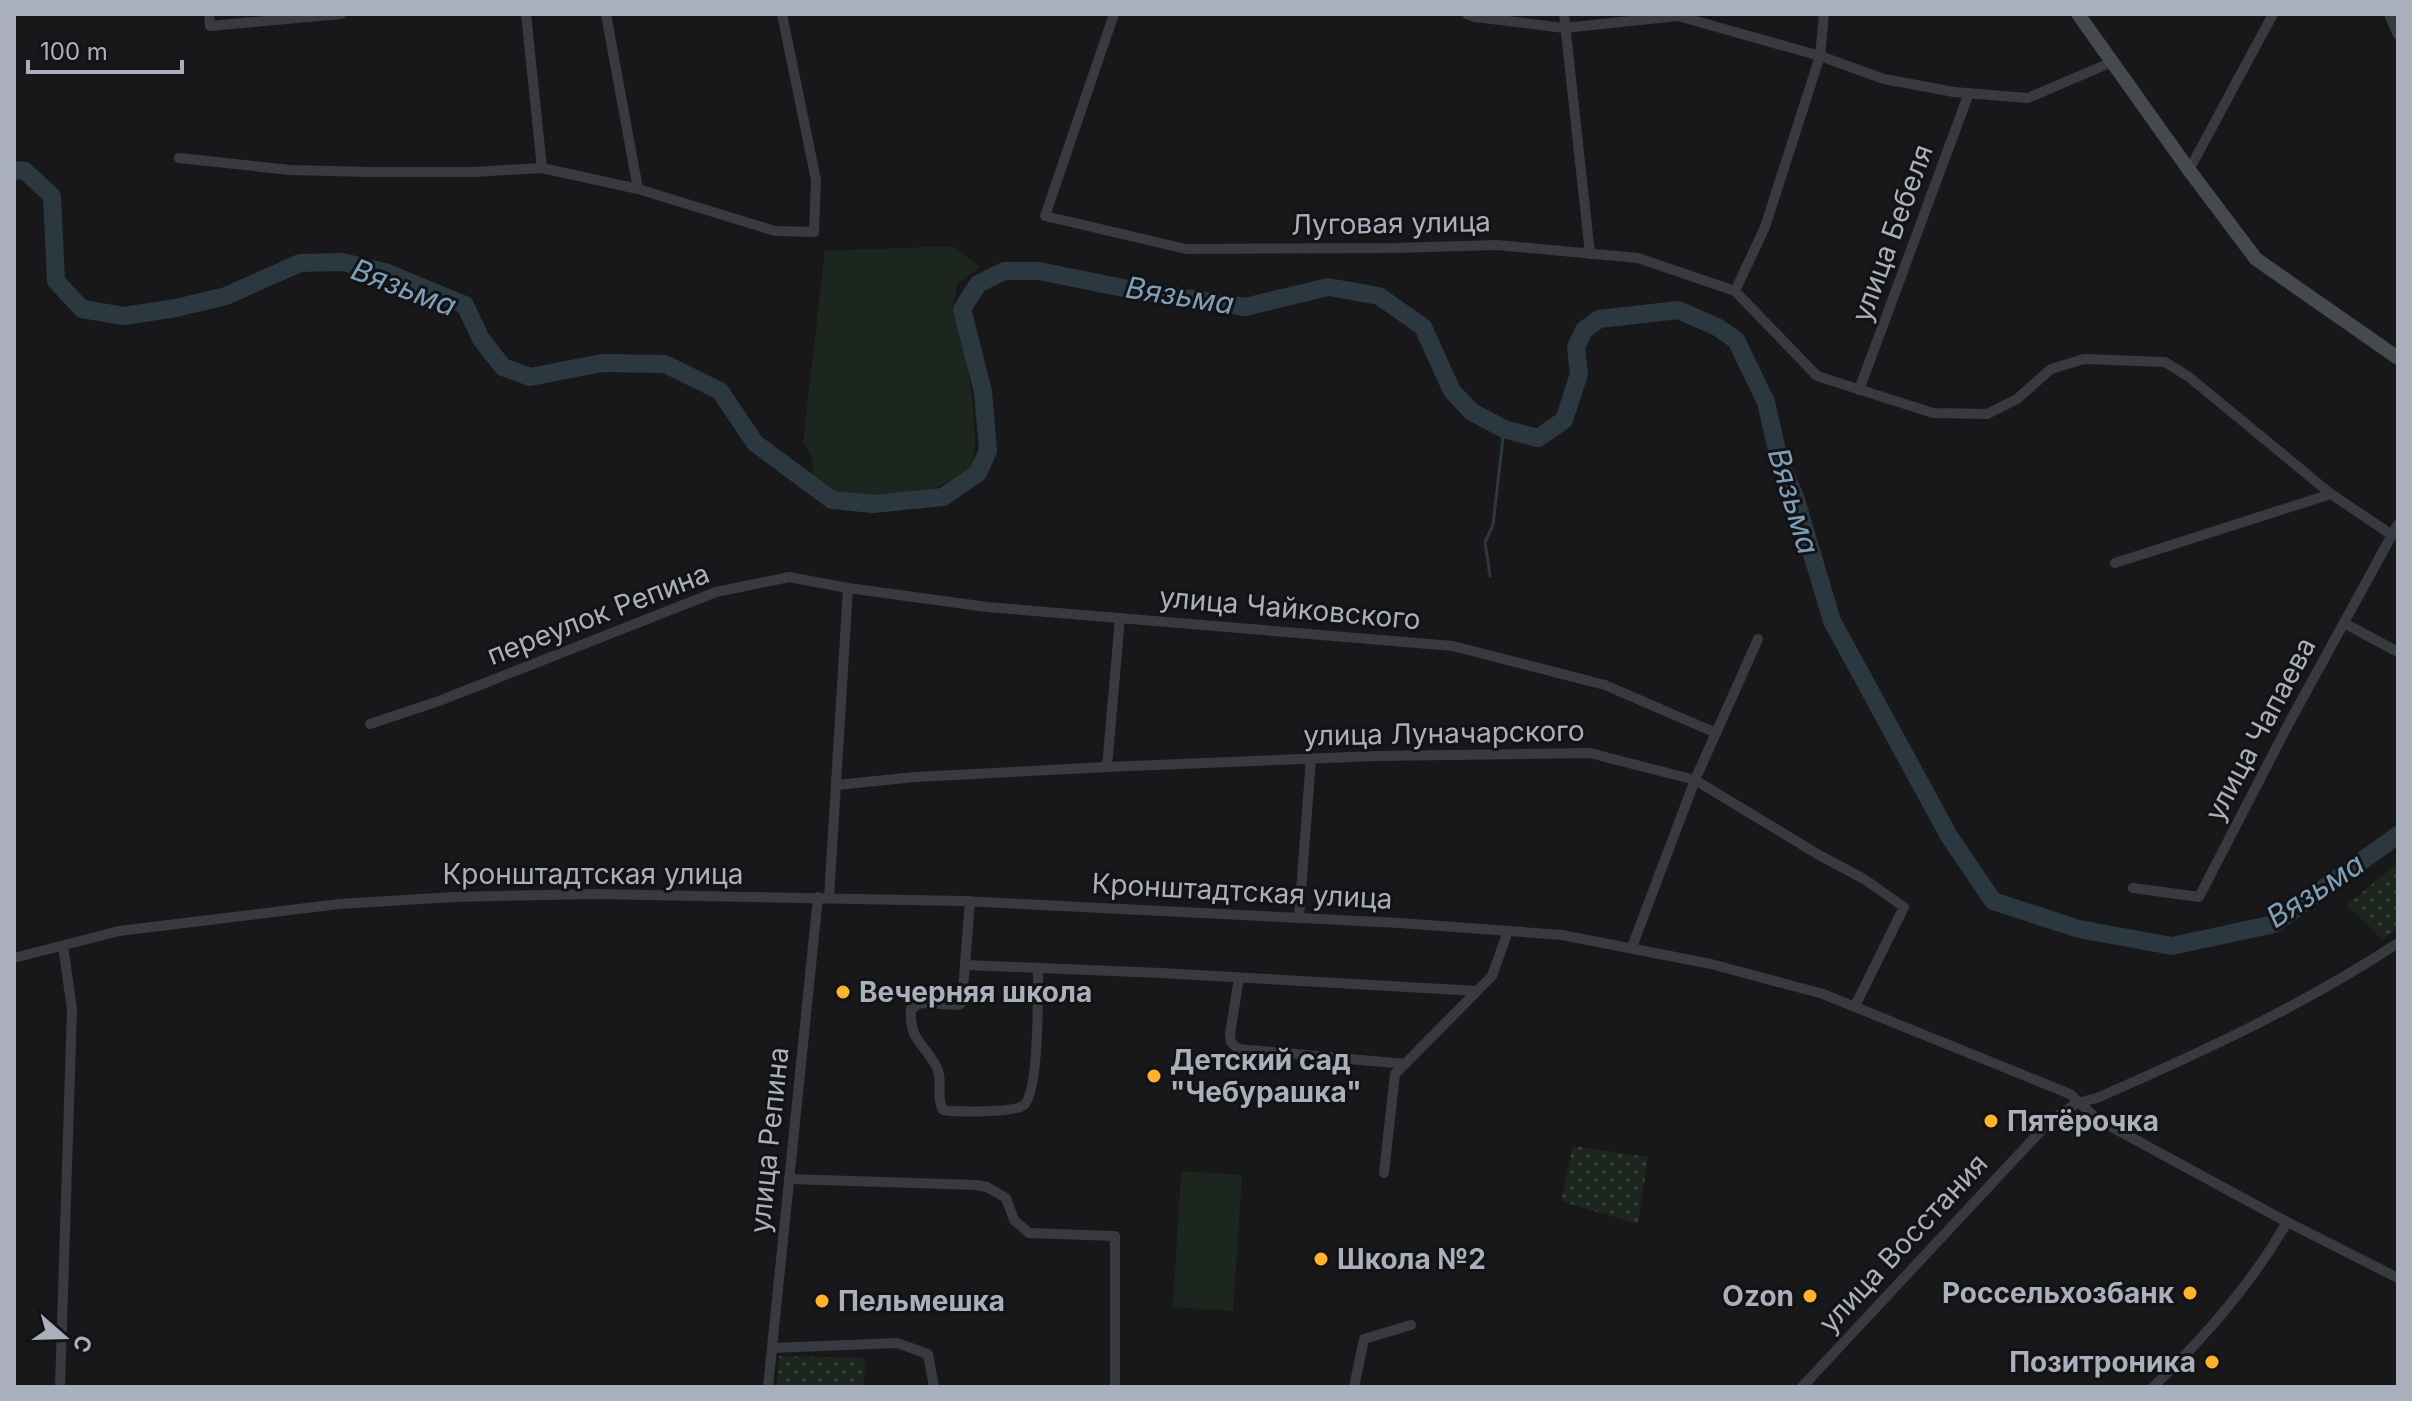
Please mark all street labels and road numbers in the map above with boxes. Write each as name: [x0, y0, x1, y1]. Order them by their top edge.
street label: улица Бебеля: [1844, 140, 1940, 326]
street label: Луговая улица: [1291, 204, 1491, 242]
street label: переулок Репина: [482, 556, 714, 672]
street label: улица Чайковского: [1158, 580, 1422, 636]
street label: улица Чапаева: [2197, 631, 2323, 827]
street label: улица Луначарского: [1303, 714, 1585, 752]
street label: Кронштадтская улица: [442, 857, 744, 891]
street label: Кронштадтская улица: [1091, 866, 1393, 916]
street label: улица Репина: [742, 1045, 796, 1235]
street label: улица Восстания: [1811, 1147, 1995, 1339]

